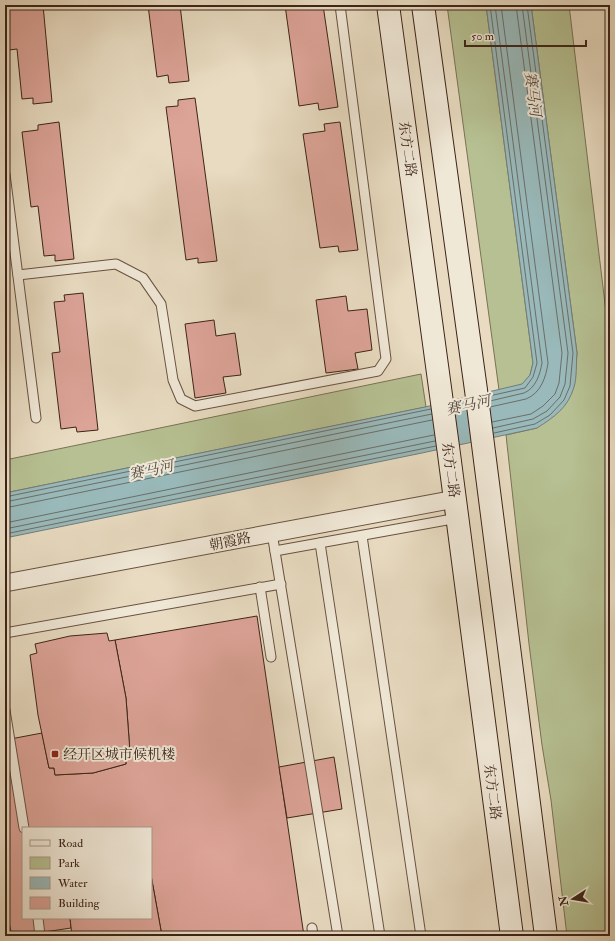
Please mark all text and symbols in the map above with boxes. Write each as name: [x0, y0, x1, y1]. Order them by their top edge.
scale bar: [465, 22, 586, 48]
text: 50 m: [471, 29, 495, 44]
water label: 赛马河: [520, 71, 545, 121]
street label: 东方二路: [395, 120, 420, 178]
water label: 赛马河: [444, 391, 495, 419]
street label: 东方二路: [438, 441, 463, 499]
water label: 赛马河: [127, 456, 178, 484]
street label: 朝霞路: [208, 529, 252, 554]
place label: 经开区城市候机楼: [63, 746, 175, 763]
marker: 经开区城市候机楼: [50, 749, 60, 759]
street label: 东方二路: [481, 763, 504, 821]
legend: [22, 827, 152, 919]
text: Road: [58, 836, 83, 851]
text: Park: [58, 856, 80, 871]
text: Water: [57, 876, 88, 891]
north arrow: [553, 879, 593, 919]
text: N: [556, 894, 571, 908]
text: Building: [58, 896, 101, 911]

